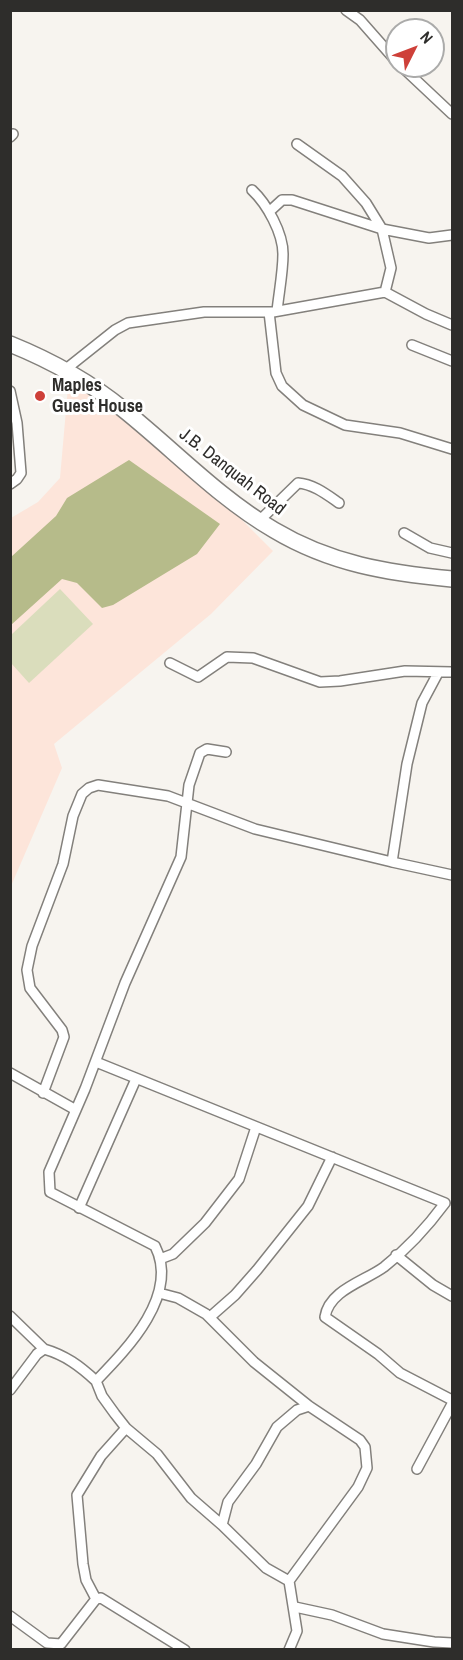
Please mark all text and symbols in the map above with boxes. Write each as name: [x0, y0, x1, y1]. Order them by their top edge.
north arrow: [385, 18, 445, 78]
text: N: [416, 26, 438, 48]
place label: Maples Guest House: [52, 375, 143, 418]
marker: Maples Guest House: [33, 389, 47, 403]
street label: J.B. Danquah Road: [175, 424, 289, 520]

